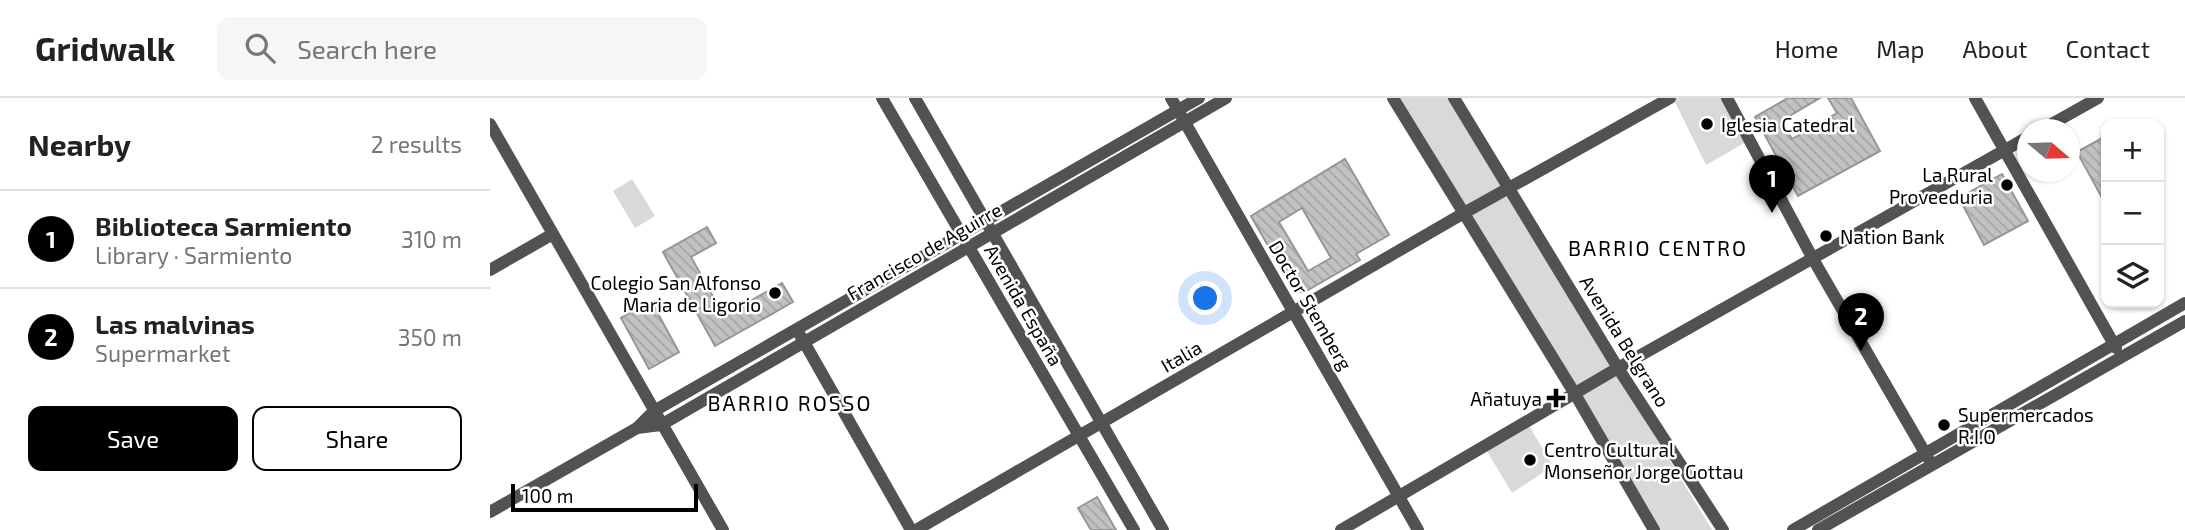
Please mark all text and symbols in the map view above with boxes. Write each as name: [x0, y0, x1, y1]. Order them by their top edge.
search box: [217, 17, 707, 80]
text: Gridwalk: [35, 28, 175, 68]
icon: search: [241, 29, 279, 67]
text: Search here: [297, 33, 437, 64]
text: Home: [1775, 34, 1838, 63]
text: Map: [1876, 34, 1924, 63]
text: About: [1962, 34, 2028, 63]
text: Contact: [2066, 34, 2150, 63]
place label: Iglesia Catedral: [1721, 113, 1855, 136]
marker: Iglesia Catedral: [1699, 116, 1715, 132]
north arrow: [2017, 119, 2080, 182]
map controls: [2101, 119, 2164, 308]
button: +: [2101, 119, 2164, 182]
text: Nearby: [28, 126, 131, 162]
text: 2 results: [371, 130, 462, 158]
pin: 1: [1749, 155, 1795, 213]
place label: La Rural Proveeduria: [1889, 163, 1993, 208]
marker: La Rural Proveeduria: [1999, 177, 2015, 193]
button: −: [2101, 182, 2164, 245]
street label: Francisco de Aguirre: [843, 197, 1005, 305]
text: Biblioteca Sarmiento: [95, 210, 352, 241]
text: 1: [46, 225, 56, 253]
text: 310 m: [401, 225, 462, 253]
place label: Nation Bank: [1840, 225, 1945, 248]
marker: Nation Bank: [1818, 228, 1834, 244]
district label: BARRIO CENTRO: [1568, 235, 1748, 260]
street label: Doctor Stemberg: [1265, 236, 1358, 374]
street label: Avenida España: [980, 240, 1068, 370]
text: Library · Sarmiento: [95, 241, 292, 269]
button: layers: [2101, 245, 2164, 308]
place label: Colegio San Alfonso Maria de Ligorio: [591, 271, 761, 316]
street label: Avenida Belgrano: [1575, 271, 1675, 411]
your location: [1188, 281, 1222, 315]
marker: Colegio San Alfonso Maria de Ligorio: [767, 285, 783, 301]
pin: 2: [1838, 293, 1884, 351]
text: Las malvinas: [95, 308, 255, 339]
text: 2: [44, 323, 58, 351]
text: 350 m: [398, 323, 462, 351]
street label: Italia: [1156, 335, 1206, 377]
text: Supermarket: [95, 339, 230, 367]
place label: Añatuya: [1470, 387, 1542, 410]
district label: BARRIO ROSSO: [708, 390, 872, 415]
marker: Añatuya: [1548, 390, 1564, 406]
place label: Supermercados R.I.O: [1958, 403, 2094, 448]
button: Save: [28, 406, 238, 471]
button: Share: [252, 406, 462, 471]
marker: Supermercados R.I.O: [1936, 417, 1952, 433]
place label: Centro Cultural Monseñor Jorge Gottau: [1544, 438, 1743, 483]
marker: Centro Cultural Monseñor Jorge Gottau: [1522, 452, 1538, 468]
scale bar: [511, 481, 698, 513]
text: 100 m: [522, 484, 573, 507]

